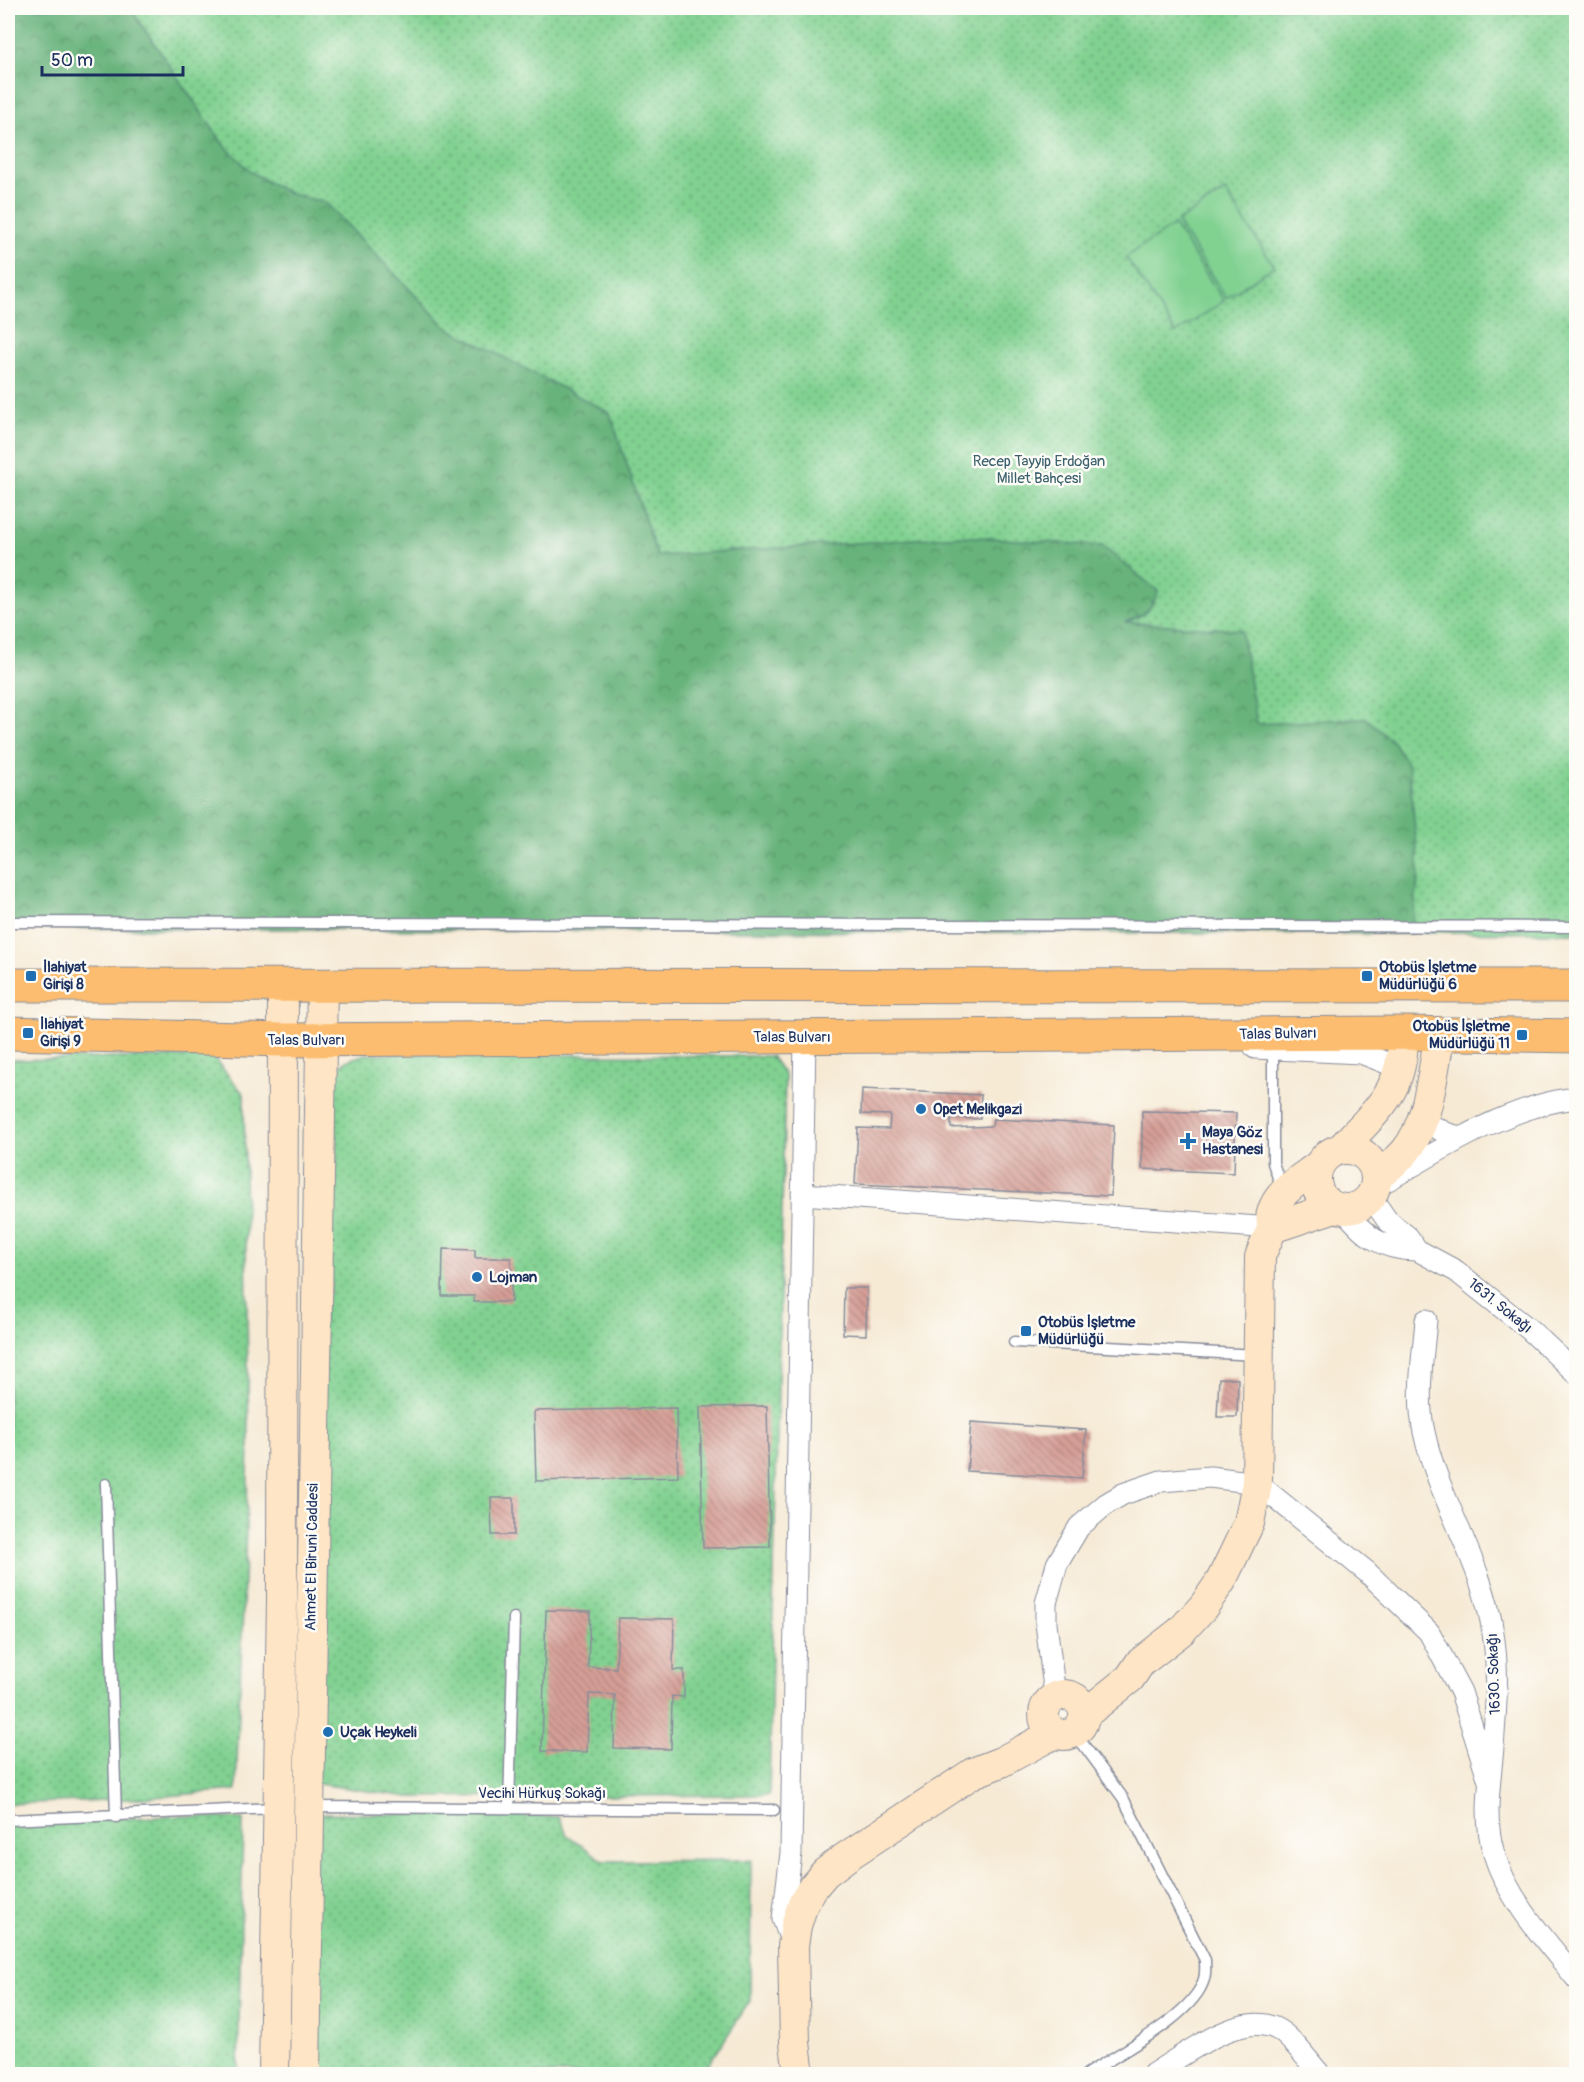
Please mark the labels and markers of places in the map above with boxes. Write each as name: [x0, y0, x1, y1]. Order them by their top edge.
place label: İlahiyat Girişi 8: [43, 958, 88, 994]
place label: Otobüs İşletme Müdürlüğü 6: [1379, 958, 1477, 994]
marker: İlahiyat Girişi 8: [24, 969, 38, 983]
marker: Otobüs İşletme Müdürlüğü 6: [1360, 969, 1374, 983]
place label: İlahiyat Girişi 9: [40, 1015, 85, 1051]
place label: Otobüs İşletme Müdürlüğü 11: [1413, 1017, 1511, 1053]
marker: İlahiyat Girişi 9: [21, 1026, 35, 1040]
marker: Otobüs İşletme Müdürlüğü 11: [1515, 1028, 1529, 1042]
place label: Opet Melikgazi: [933, 1100, 1022, 1119]
marker: Opet Melikgazi: [914, 1102, 928, 1116]
place label: Maya Göz Hastanesi: [1202, 1123, 1263, 1159]
marker: Maya Göz Hastanesi: [1179, 1132, 1197, 1150]
place label: Lojman: [489, 1268, 538, 1287]
marker: Lojman: [470, 1270, 484, 1284]
place label: Otobüs İşletme Müdürlüğü: [1038, 1313, 1136, 1349]
marker: Otobüs İşletme Müdürlüğü: [1019, 1324, 1033, 1338]
place label: Uçak Heykeli: [340, 1723, 417, 1742]
marker: Uçak Heykeli: [321, 1725, 335, 1739]

